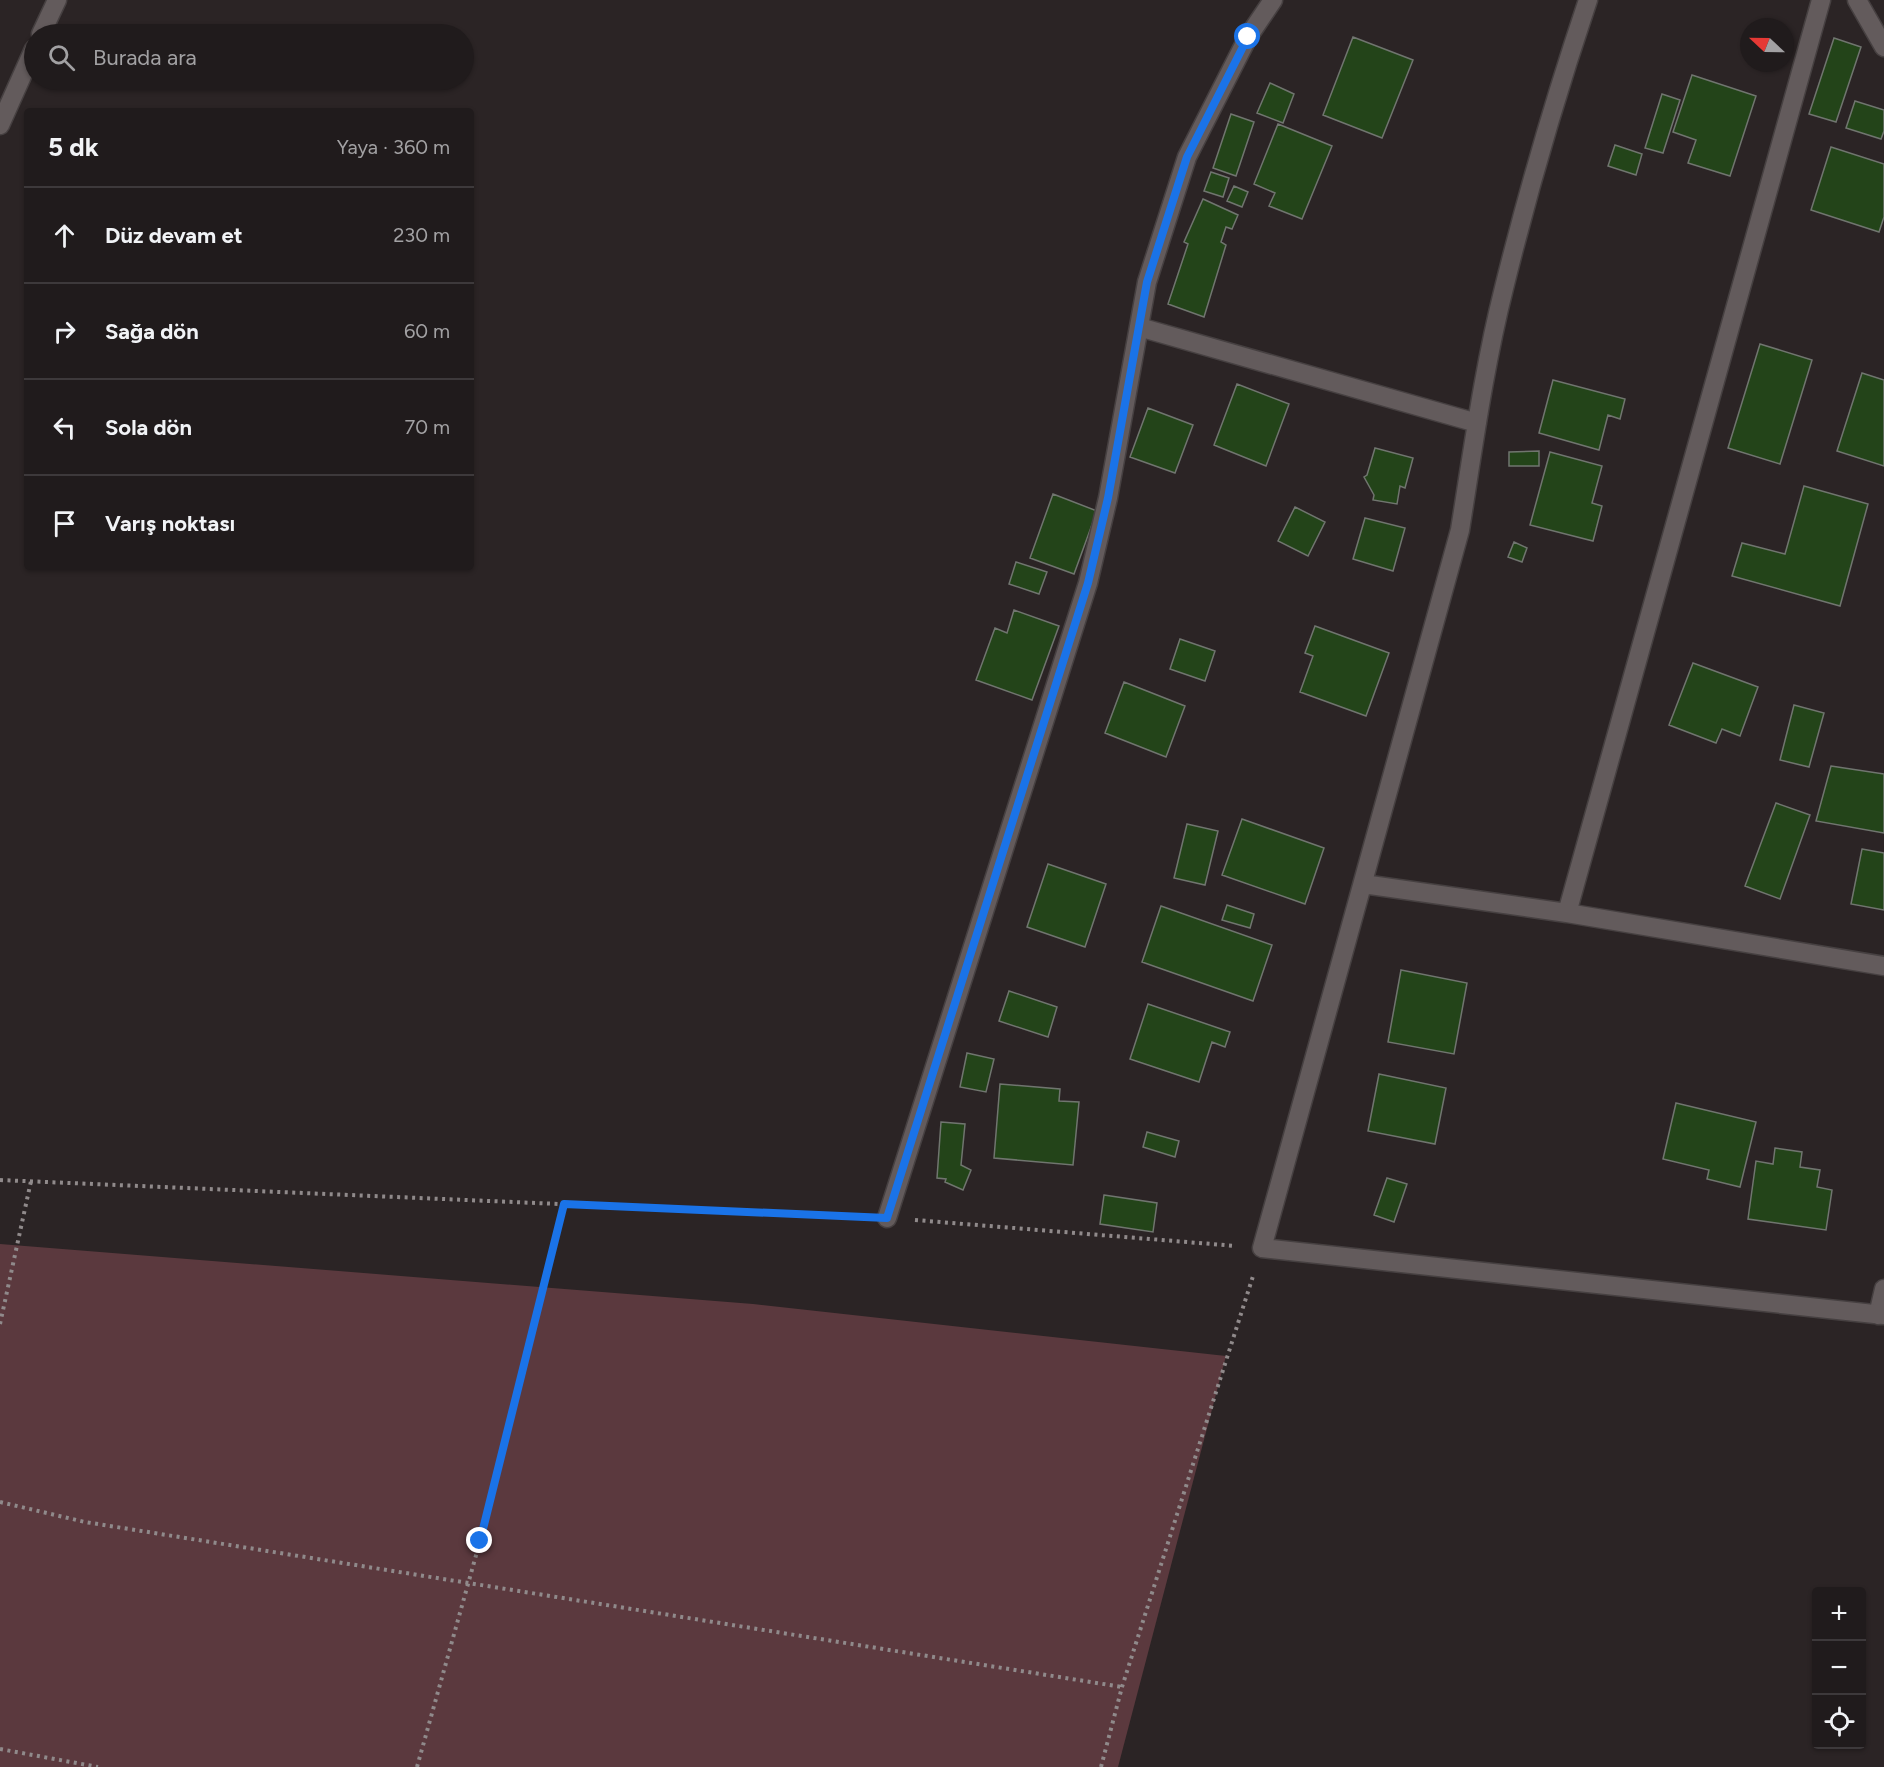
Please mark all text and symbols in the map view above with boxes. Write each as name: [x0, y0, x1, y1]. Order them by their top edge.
north arrow: [1740, 18, 1794, 72]
route start: [1234, 23, 1260, 49]
search box: [24, 24, 474, 90]
icon: search: [45, 41, 78, 74]
text: Burada ara: [93, 44, 197, 71]
text: 5 dk: [48, 131, 99, 163]
text: Yaya · 360 m: [337, 135, 450, 159]
icon: ahead: [48, 219, 81, 252]
text: Düz devam et: [105, 222, 242, 249]
text: 230 m: [393, 223, 450, 247]
icon: right: [48, 315, 81, 348]
text: Sağa dön: [105, 318, 199, 345]
text: 60 m: [404, 319, 450, 343]
icon: left: [48, 411, 81, 444]
text: Sola dön: [105, 414, 192, 441]
text: 70 m: [404, 415, 450, 439]
icon: arrive: [48, 507, 81, 540]
text: Varış noktası: [105, 510, 235, 537]
route end: [466, 1527, 492, 1553]
map controls: [1812, 1587, 1866, 1749]
button: +: [1812, 1587, 1866, 1641]
button: −: [1812, 1641, 1866, 1695]
button: locate: [1812, 1695, 1866, 1749]

